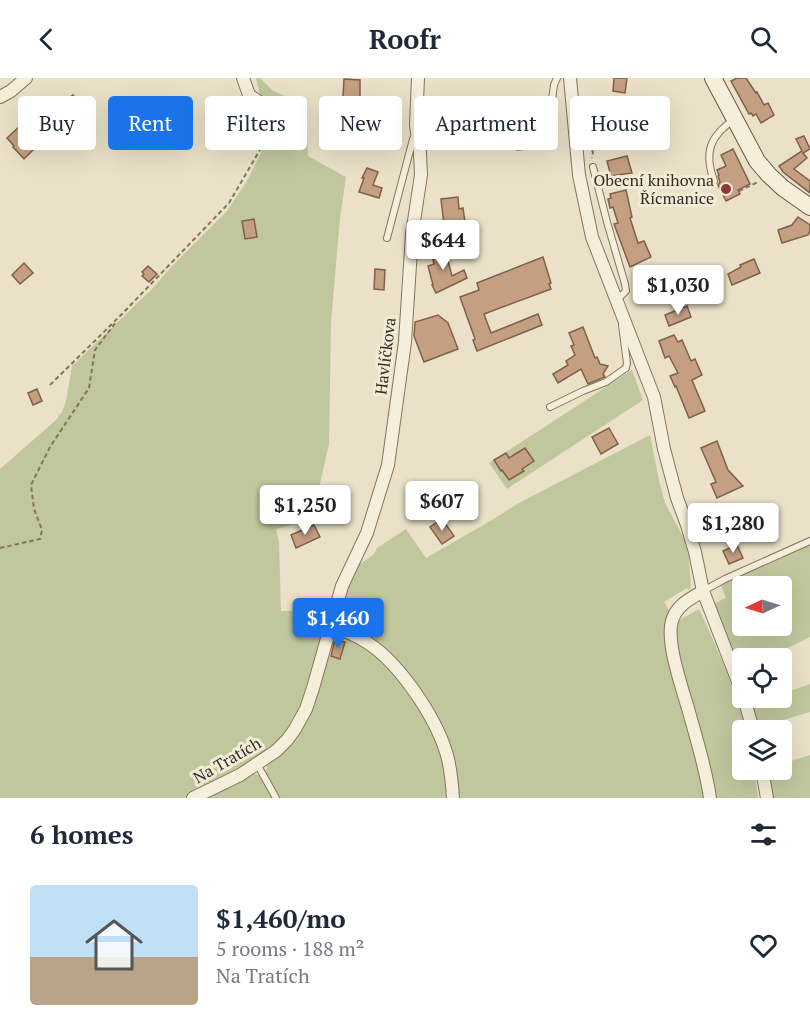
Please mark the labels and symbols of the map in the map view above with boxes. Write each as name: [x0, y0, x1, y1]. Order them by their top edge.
place label: Obecní knihovna Řícmanice: [594, 169, 714, 209]
marker: Obecní knihovna Řícmanice: [719, 182, 733, 196]
pin: $644: [407, 220, 479, 271]
pin: $1,030: [629, 265, 727, 316]
street label: Havlíčkova: [369, 316, 401, 396]
pin: $607: [406, 481, 478, 532]
pin: $1,250: [256, 485, 354, 536]
pin: $1,280: [684, 503, 782, 554]
north arrow: [732, 576, 792, 636]
pin: $1,460: [289, 598, 387, 649]
street label: Na Tratích: [189, 731, 265, 788]

